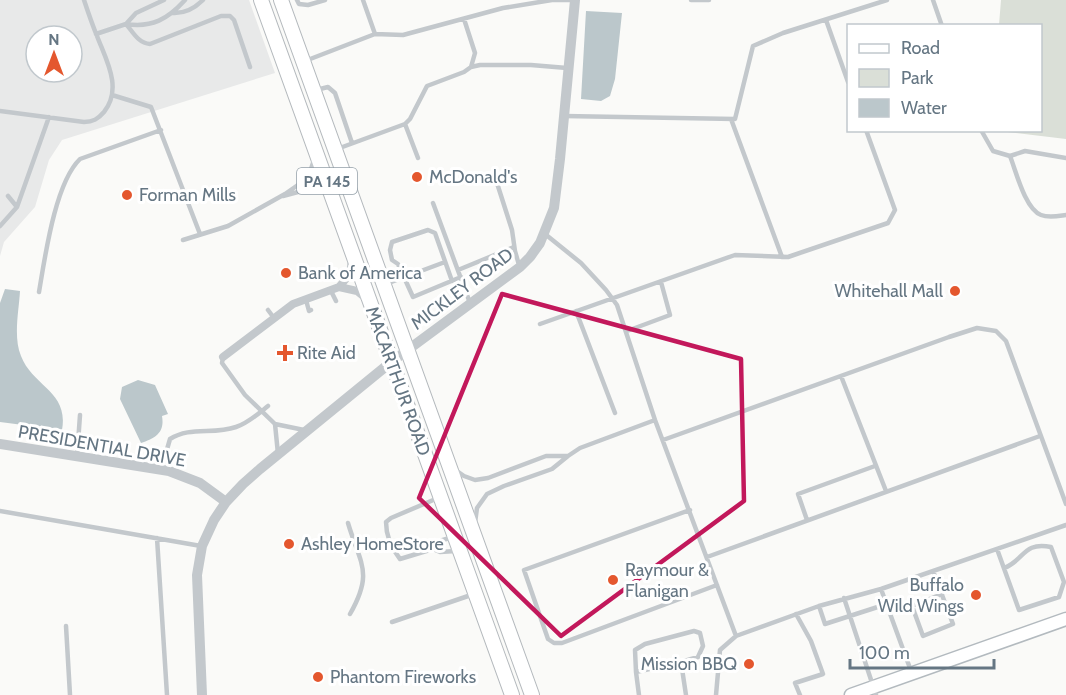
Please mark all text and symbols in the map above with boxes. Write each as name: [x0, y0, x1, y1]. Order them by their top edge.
north arrow: [24, 24, 84, 84]
legend: [847, 24, 1042, 132]
text: N: [48, 30, 60, 49]
text: Road: [901, 37, 940, 59]
text: Park: [901, 67, 934, 89]
text: Water: [901, 97, 947, 119]
place label: McDonald's: [429, 166, 517, 188]
road number: PA 145: [297, 168, 357, 194]
marker: McDonald's: [410, 170, 424, 184]
place label: Forman Mills: [139, 184, 236, 206]
marker: Forman Mills: [120, 188, 134, 202]
street label: MICKLEY ROAD: [407, 243, 517, 335]
place label: Bank of America: [298, 262, 422, 284]
marker: Bank of America: [279, 266, 293, 280]
place label: Whitehall Mall: [835, 280, 944, 302]
marker: Whitehall Mall: [948, 284, 962, 298]
street label: MACARTHUR ROAD: [361, 303, 435, 459]
place label: Rite Aid: [297, 342, 356, 364]
marker: Rite Aid: [278, 346, 292, 360]
street label: PRESIDENTIAL DRIVE: [16, 420, 188, 472]
place label: Ashley HomeStore: [301, 533, 444, 555]
marker: Ashley HomeStore: [282, 537, 296, 551]
place label: Raymour & Flanigan: [625, 559, 709, 602]
marker: Raymour & Flanigan: [606, 573, 620, 587]
place label: Buffalo Wild Wings: [878, 574, 964, 617]
marker: Buffalo Wild Wings: [969, 588, 983, 602]
scale bar: [850, 632, 994, 670]
text: 100 m: [859, 642, 910, 664]
place label: Mission BBQ: [641, 653, 737, 675]
marker: Mission BBQ: [742, 657, 756, 671]
place label: Phantom Fireworks: [330, 666, 476, 688]
marker: Phantom Fireworks: [311, 670, 325, 684]

